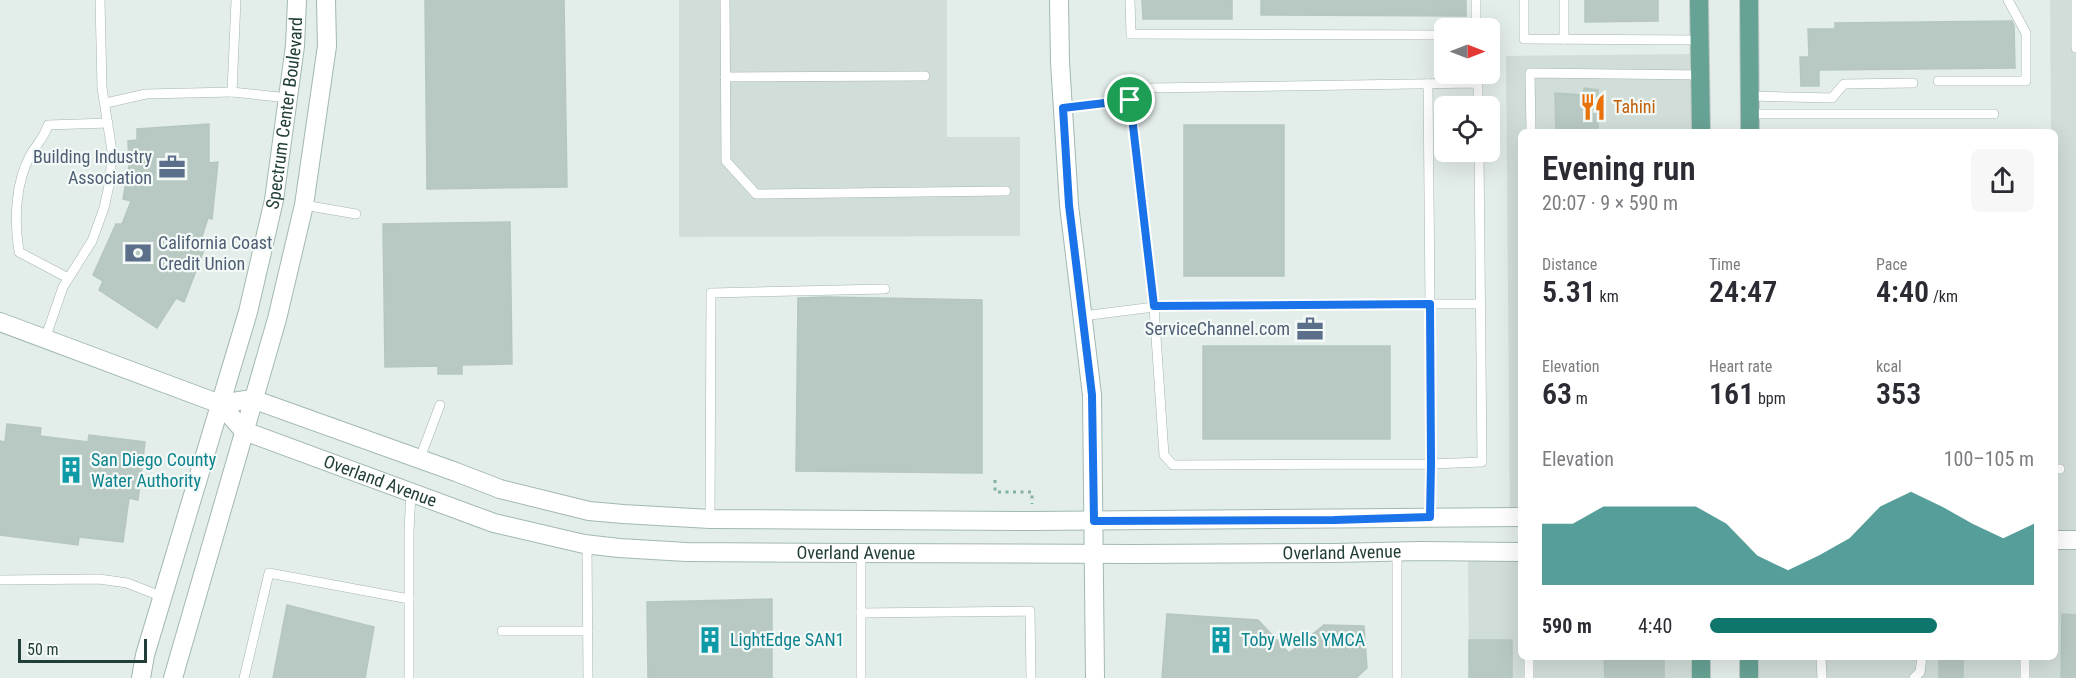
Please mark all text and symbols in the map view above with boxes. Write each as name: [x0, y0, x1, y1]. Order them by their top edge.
street label: Spectrum Center Boulevard: [261, 17, 306, 211]
north arrow: [1434, 18, 1500, 84]
map controls: [1434, 18, 1500, 162]
pin: [1104, 74, 1155, 125]
icon: arrive: [1113, 83, 1146, 116]
restaurant icon: Tahini: [1578, 92, 1608, 122]
button: locate: [1434, 96, 1500, 162]
place label: Tahini: [1613, 96, 1656, 117]
place label: Building Industry Association: [33, 146, 152, 188]
text: Evening run: [1542, 149, 1696, 188]
button: share: [1971, 149, 2034, 212]
office icon: Building Industry Association: [157, 152, 187, 182]
text: 20:07 · 9 × 590 m: [1542, 191, 1678, 215]
place label: California Coast Credit Union: [158, 232, 272, 274]
bank icon: California Coast Credit Union: [123, 238, 153, 268]
text: Distance: [1542, 255, 1597, 274]
text: Time: [1709, 255, 1741, 274]
text: Pace: [1876, 255, 1907, 274]
text: 5.31: [1542, 274, 1596, 309]
text: 24:47: [1709, 274, 1777, 309]
text: 4:40: [1876, 274, 1929, 309]
text: km: [1596, 287, 1619, 306]
text: /km: [1929, 287, 1958, 306]
office icon: ServiceChannel.com: [1295, 314, 1325, 344]
place label: ServiceChannel.com: [1145, 318, 1290, 339]
text: Elevation: [1542, 357, 1600, 376]
text: Heart rate: [1709, 357, 1772, 376]
text: kcal: [1876, 357, 1902, 376]
text: 63: [1542, 376, 1572, 411]
text: 161: [1709, 376, 1754, 411]
text: 353: [1876, 376, 1921, 411]
text: m: [1572, 389, 1588, 408]
text: bpm: [1754, 389, 1786, 408]
text: Elevation: [1542, 447, 1614, 471]
text: 100–105 m: [1944, 447, 2034, 471]
place label: San Diego County Water Authority: [91, 449, 217, 491]
street label: Overland Avenue: [321, 450, 440, 511]
building icon: San Diego County Water Authority: [56, 455, 86, 485]
street label: Overland Avenue: [1282, 540, 1402, 563]
street label: Overland Avenue: [796, 542, 915, 563]
text: 590 m: [1542, 614, 1592, 638]
text: 4:40: [1638, 614, 1672, 638]
building icon: LightEdge SAN1: [695, 625, 725, 655]
building icon: Toby Wells YMCA: [1206, 625, 1236, 655]
place label: LightEdge SAN1: [730, 629, 845, 650]
place label: Toby Wells YMCA: [1241, 629, 1366, 650]
scale bar: [18, 636, 147, 664]
text: 50 m: [27, 640, 59, 659]

